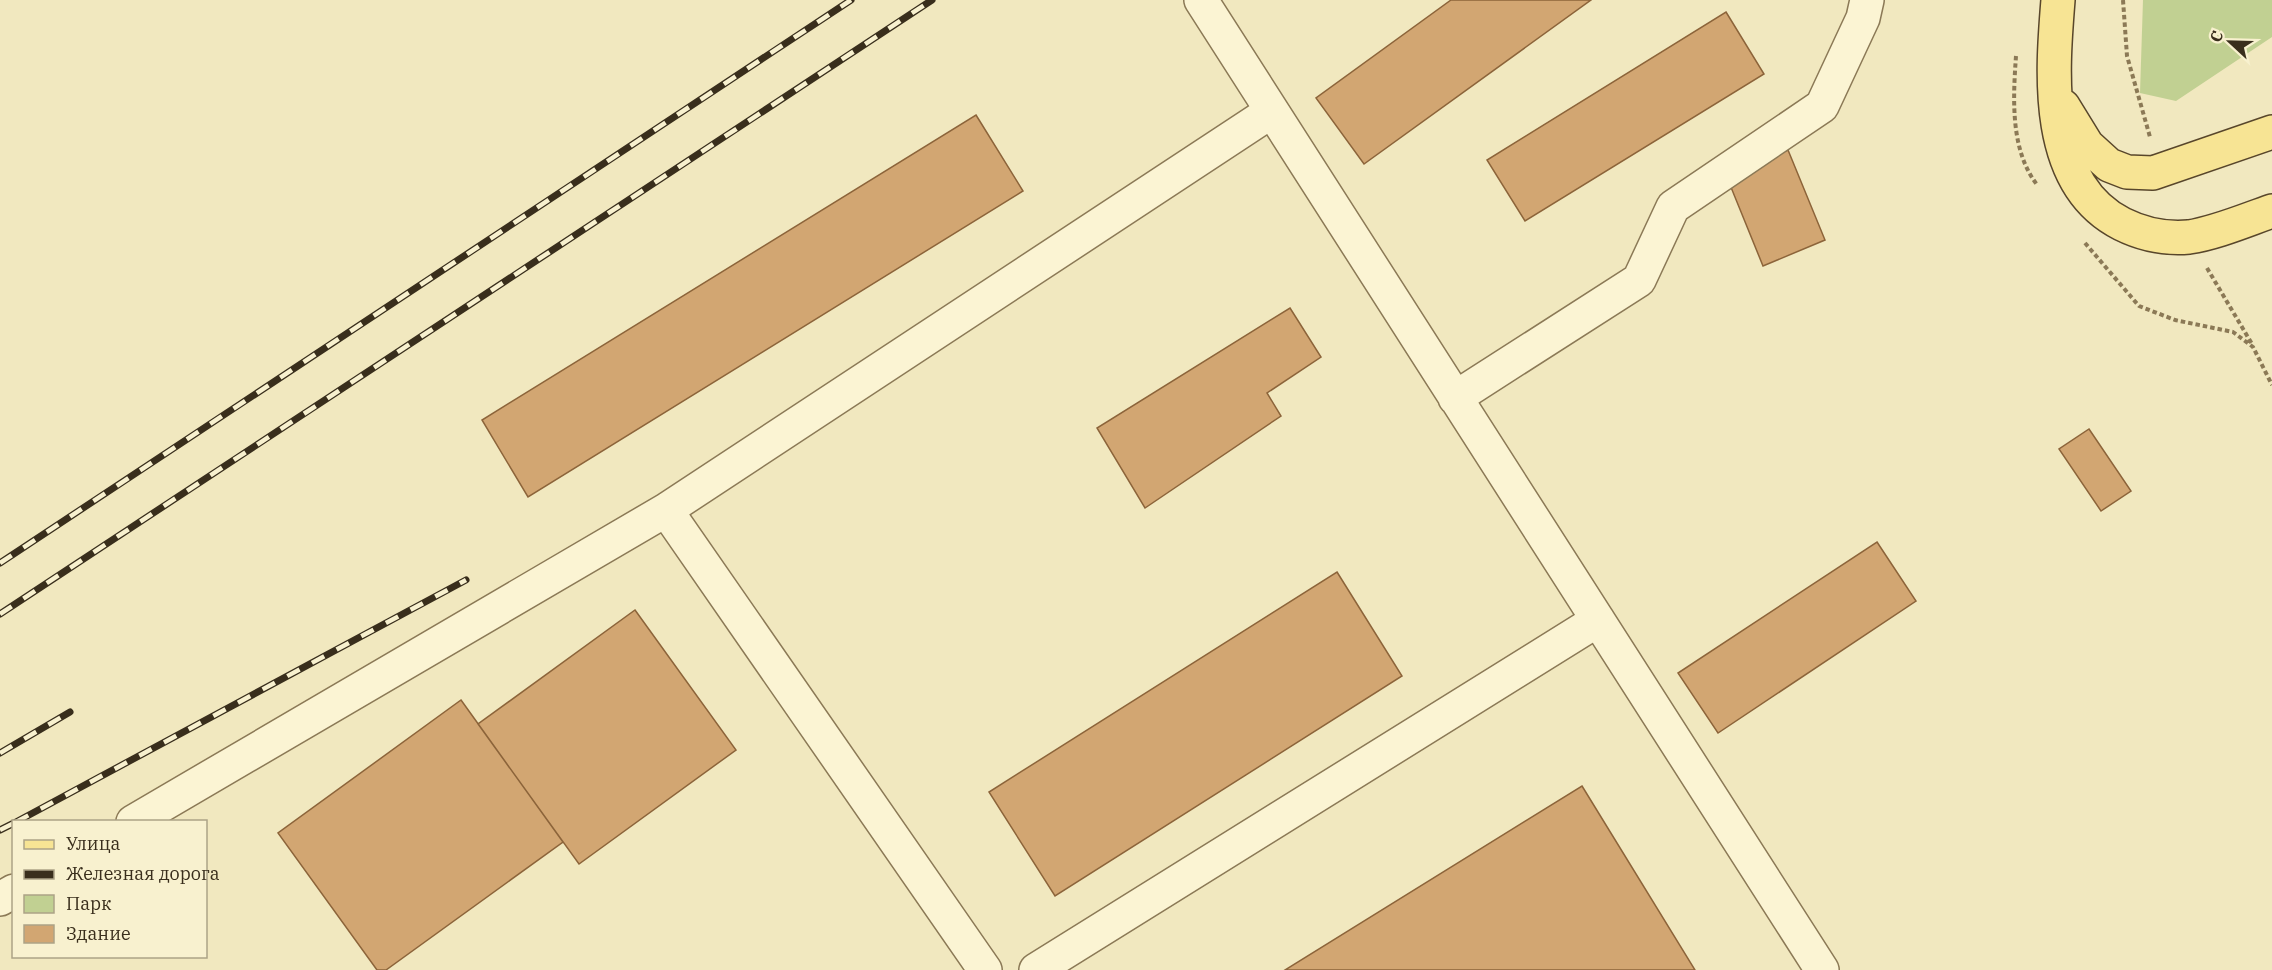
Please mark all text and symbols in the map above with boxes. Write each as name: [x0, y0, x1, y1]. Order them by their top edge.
north arrow: [2200, 12, 2260, 72]
text: С: [2205, 28, 2227, 45]
legend: [12, 820, 207, 958]
text: Улица: [66, 832, 121, 855]
text: Железная дорога: [66, 862, 220, 885]
text: Парк: [66, 892, 112, 915]
text: Здание: [66, 922, 131, 945]

